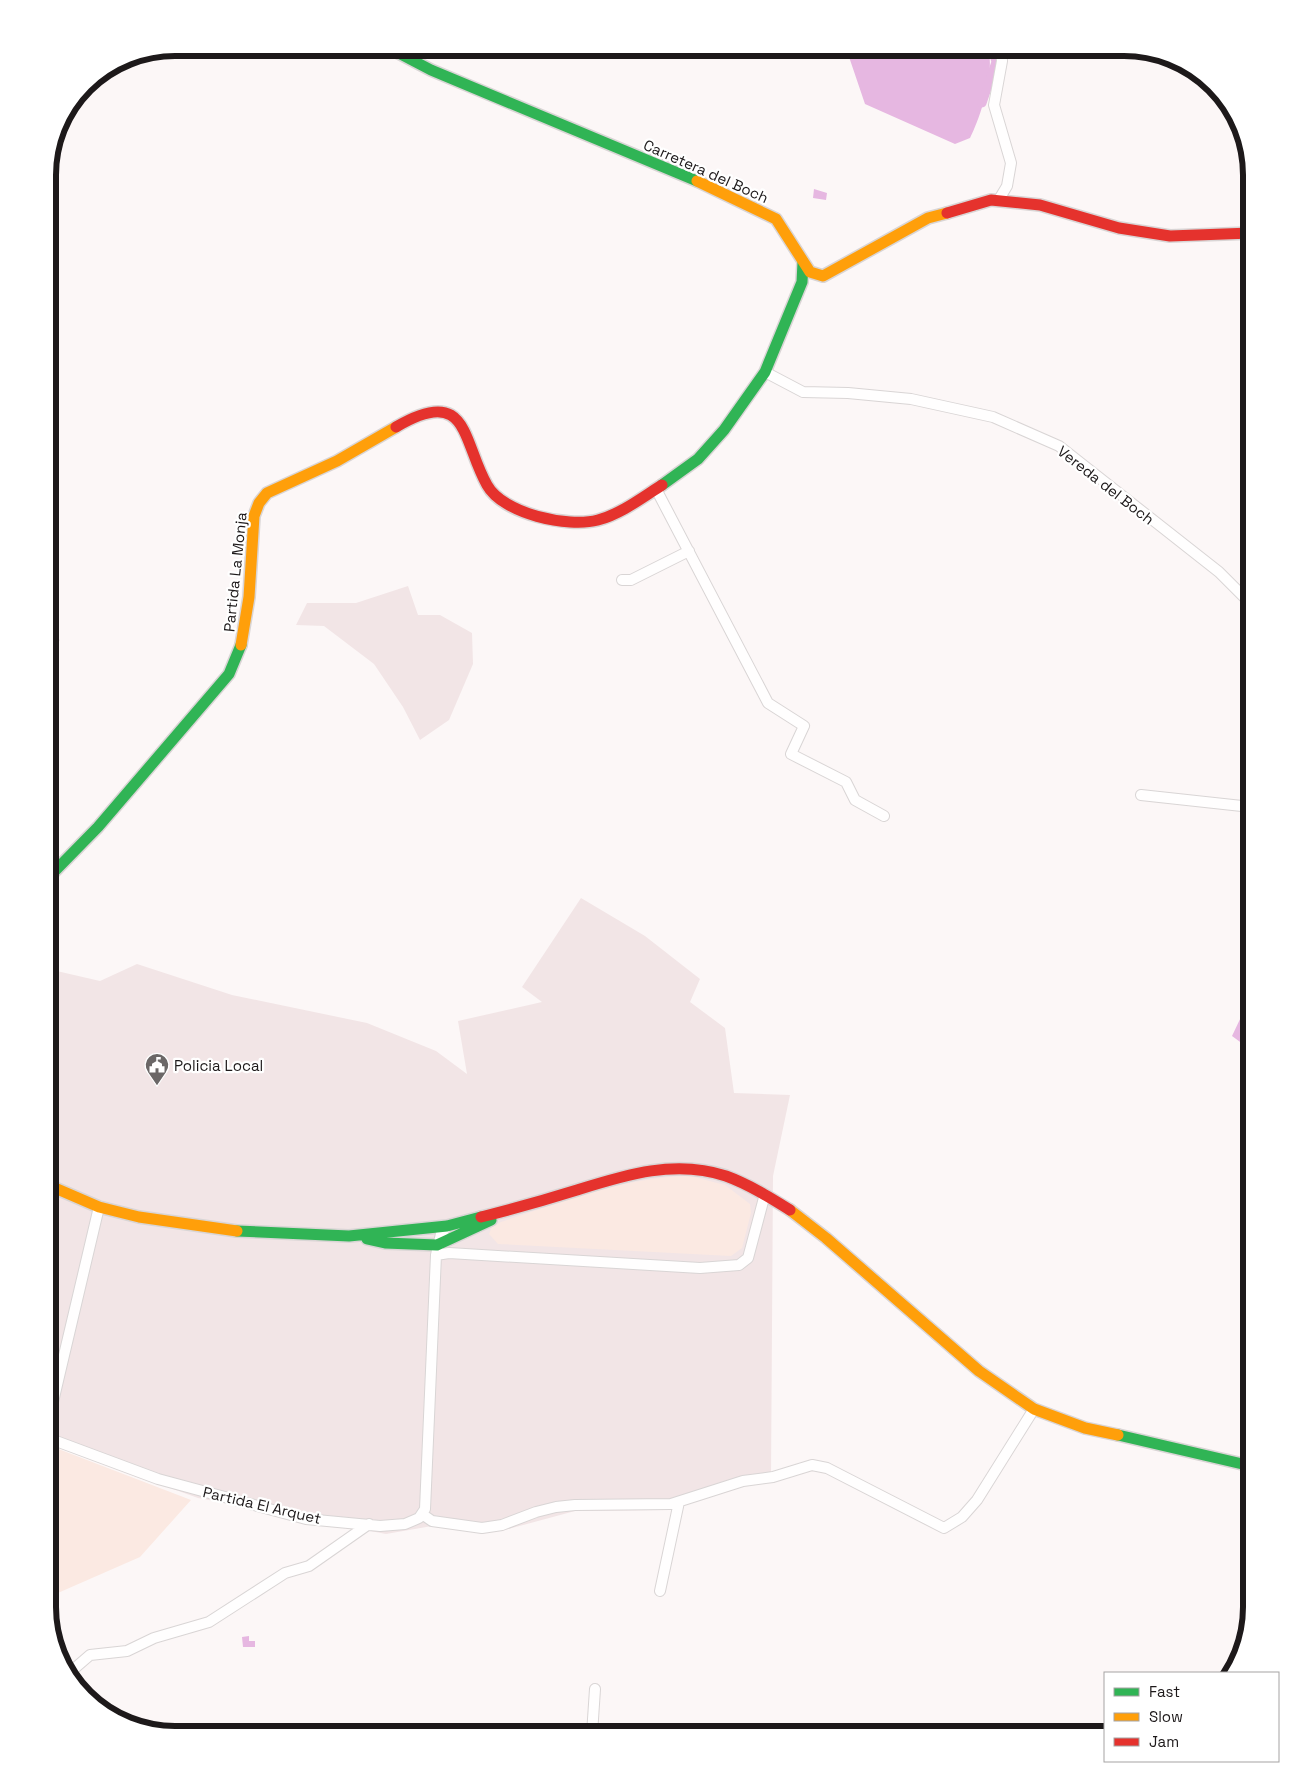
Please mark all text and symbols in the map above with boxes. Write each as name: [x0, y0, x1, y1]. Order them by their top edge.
street label: Carretera del Boch: [641, 135, 771, 207]
street label: Vereda del Boch: [1054, 441, 1158, 529]
street label: Partida La Monja: [219, 511, 251, 633]
public building icon: Policia Local: [144, 1052, 170, 1086]
place label: Policia Local: [174, 1056, 263, 1075]
street label: Partida El Arquet: [201, 1482, 323, 1528]
legend: [1104, 1672, 1279, 1762]
text: Fast: [1149, 1682, 1180, 1701]
text: Slow: [1149, 1707, 1183, 1726]
text: Jam: [1149, 1732, 1179, 1751]

